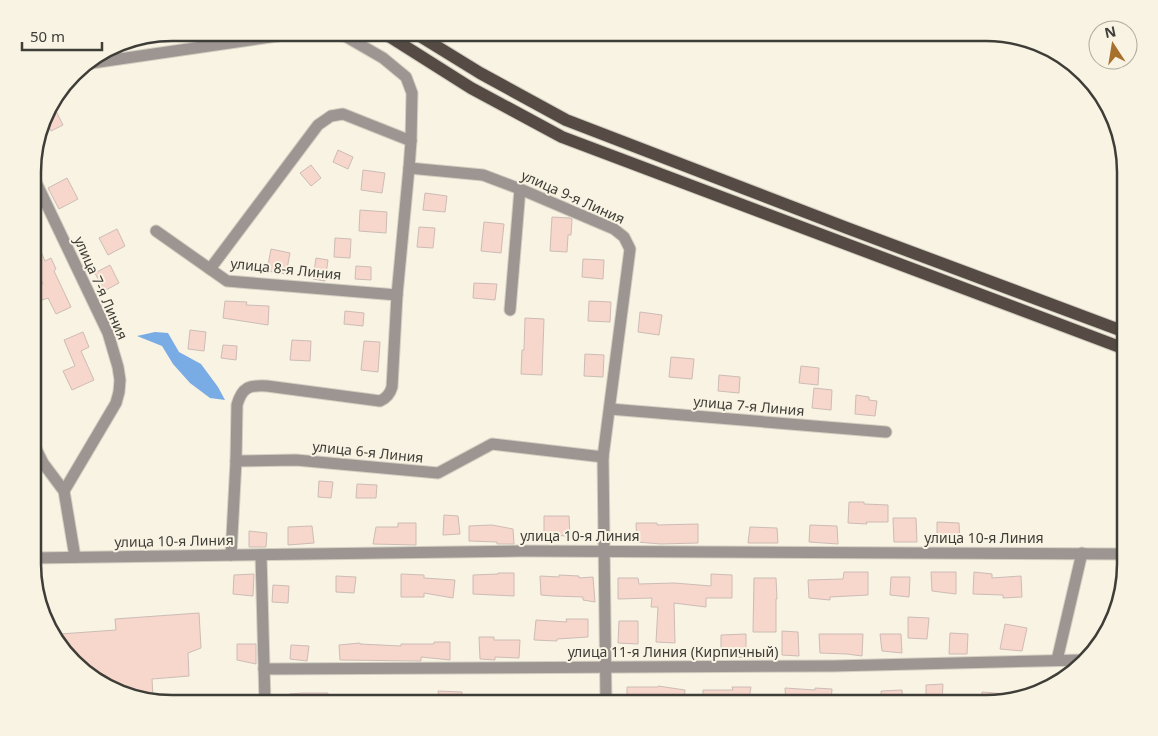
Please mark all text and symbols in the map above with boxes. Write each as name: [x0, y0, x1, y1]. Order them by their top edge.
scale bar: [22, 20, 102, 52]
north arrow: [1088, 20, 1138, 70]
text: N: [1103, 21, 1118, 42]
text: 50 m: [30, 26, 65, 46]
street label: улица 9-я Линия: [518, 165, 628, 228]
street label: улица 7-я Линия: [70, 233, 133, 343]
street label: улица 8-я Линия: [230, 253, 342, 284]
street label: улица 7-я Линия: [693, 391, 805, 420]
street label: улица 6-я Линия: [312, 436, 424, 467]
street label: улица 10-я Линия: [520, 526, 640, 545]
street label: улица 10-я Линия: [924, 528, 1044, 547]
street label: улица 10-я Линия: [114, 530, 234, 551]
street label: улица 11-я Линия (Кирпичный): [568, 642, 778, 661]

